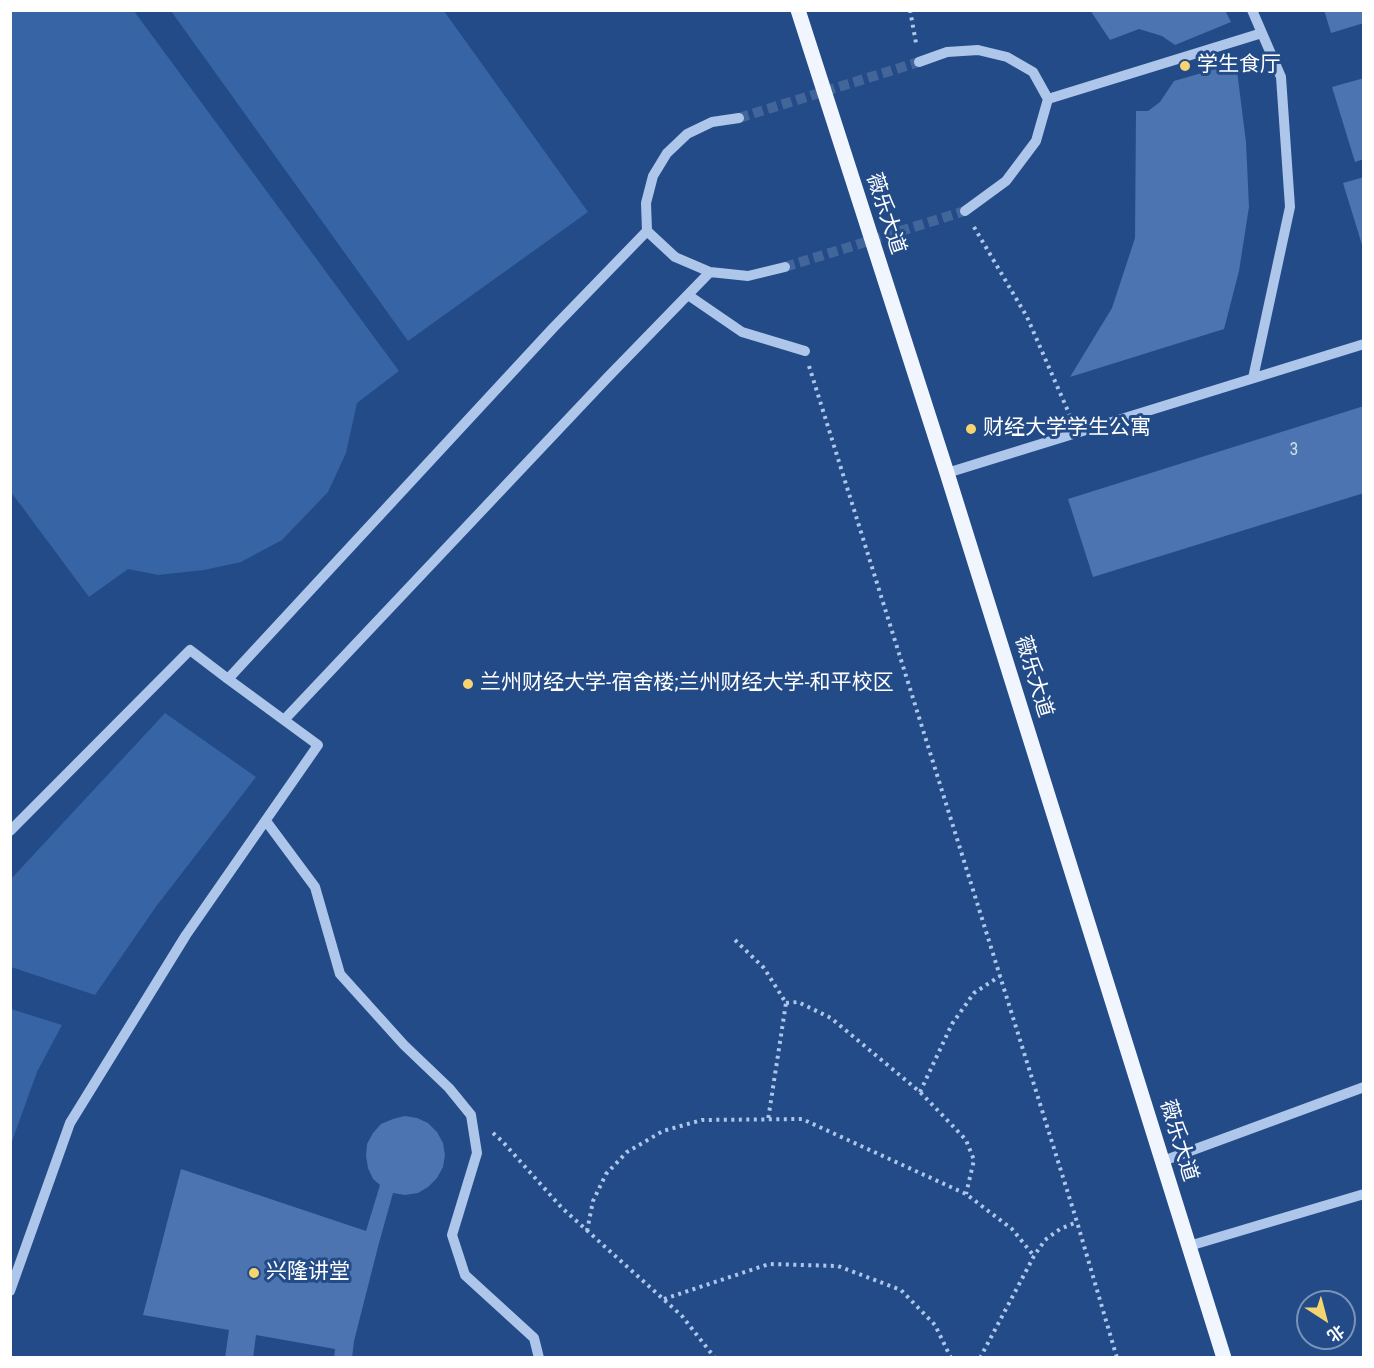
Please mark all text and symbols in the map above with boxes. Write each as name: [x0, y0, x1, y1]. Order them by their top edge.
place label: 学生食厅: [1197, 53, 1281, 79]
marker: 学生食厅: [1178, 59, 1192, 73]
street label: 薇乐大道: [860, 170, 910, 258]
place label: 财经大学学生公寓: [983, 416, 1151, 442]
marker: 财经大学学生公寓: [964, 422, 978, 436]
house number: 3: [1290, 439, 1298, 461]
street label: 薇乐大道: [1009, 633, 1057, 721]
place label: 兰州财经大学-宿舍楼;兰州财经大学-和平校区: [480, 671, 894, 697]
marker: 兰州财经大学-宿舍楼;兰州财经大学-和平校区: [461, 677, 475, 691]
street label: 薇乐大道: [1154, 1097, 1202, 1185]
place label: 兴隆讲堂: [266, 1260, 350, 1286]
marker: 兴隆讲堂: [247, 1266, 261, 1280]
north arrow: [1296, 1290, 1356, 1350]
text: 北: [1324, 1321, 1348, 1346]

